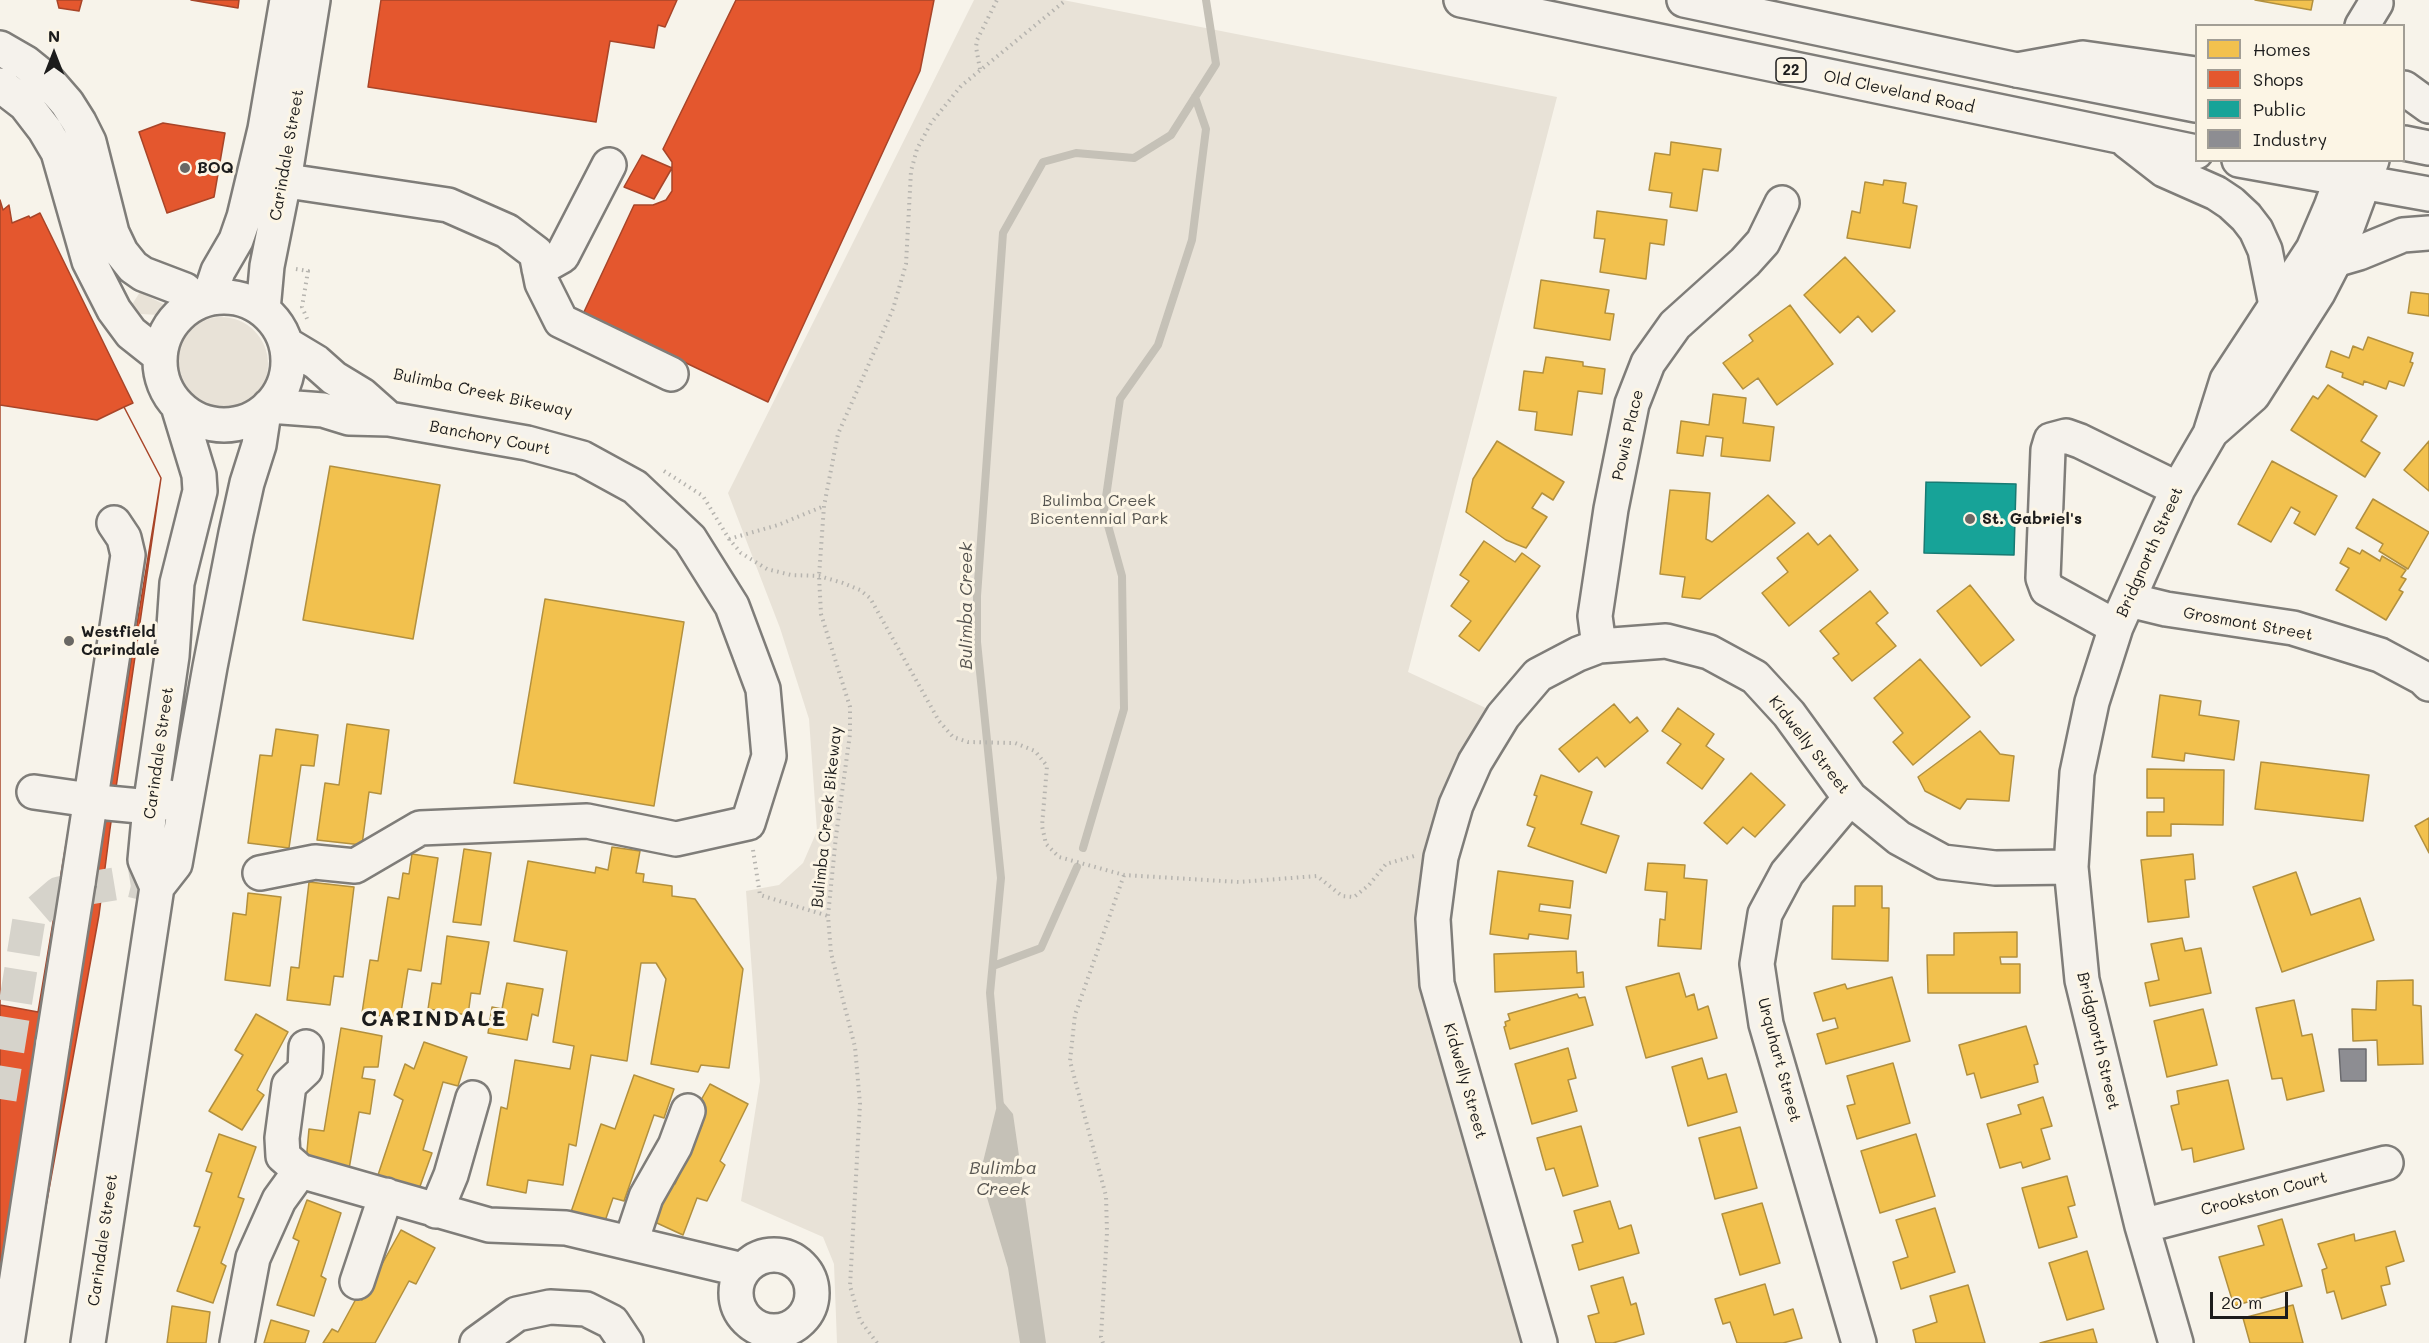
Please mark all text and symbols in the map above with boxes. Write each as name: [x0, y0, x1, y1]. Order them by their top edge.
north arrow: [24, 24, 84, 84]
legend: [2195, 24, 2405, 162]
text: N: [48, 25, 60, 46]
text: Homes: [2253, 37, 2311, 61]
road number: 22: [1776, 58, 1806, 82]
street label: Old Cleveland Road: [1822, 67, 1976, 117]
text: Shops: [2253, 67, 2304, 91]
street label: Carindale Street: [266, 88, 308, 222]
text: Public: [2253, 97, 2306, 121]
text: Industry: [2253, 127, 2327, 151]
place label: BOQ: [197, 158, 234, 178]
marker: BOQ: [178, 161, 192, 175]
street label: Bulimba Creek Bikeway: [392, 365, 574, 421]
street label: Powis Place: [1608, 388, 1648, 482]
street label: Banchory Court: [428, 417, 552, 459]
street label: Bridgnorth Street: [2113, 484, 2187, 620]
park label: Bulimba Creek Bicentennial Park: [1030, 491, 1168, 529]
place label: St. Gabriel's: [1982, 509, 2082, 529]
marker: St. Gabriel's: [1963, 512, 1977, 526]
water label: Bulimba Creek: [955, 542, 977, 670]
street label: Grosmont Street: [2182, 603, 2314, 645]
place label: Westfield Carindale: [81, 622, 159, 660]
marker: Westfield Carindale: [62, 634, 76, 648]
street label: Carindale Street: [140, 686, 178, 820]
street label: Kidwelly Street: [1765, 692, 1853, 798]
street label: Bulimba Creek Bikeway: [808, 725, 846, 909]
street label: Bridgnorth Street: [2073, 970, 2123, 1112]
street label: Urquhart Street: [1753, 996, 1805, 1124]
district label: CARINDALE: [361, 1006, 507, 1032]
street label: Kidwelly Street: [1439, 1021, 1491, 1141]
water label: Bulimba Creek: [969, 1157, 1037, 1200]
street label: Crookston Court: [2199, 1168, 2329, 1220]
street label: Carindale Street: [84, 1173, 122, 1307]
scale bar: [2213, 1280, 2291, 1318]
text: 20 m: [2221, 1290, 2262, 1314]

